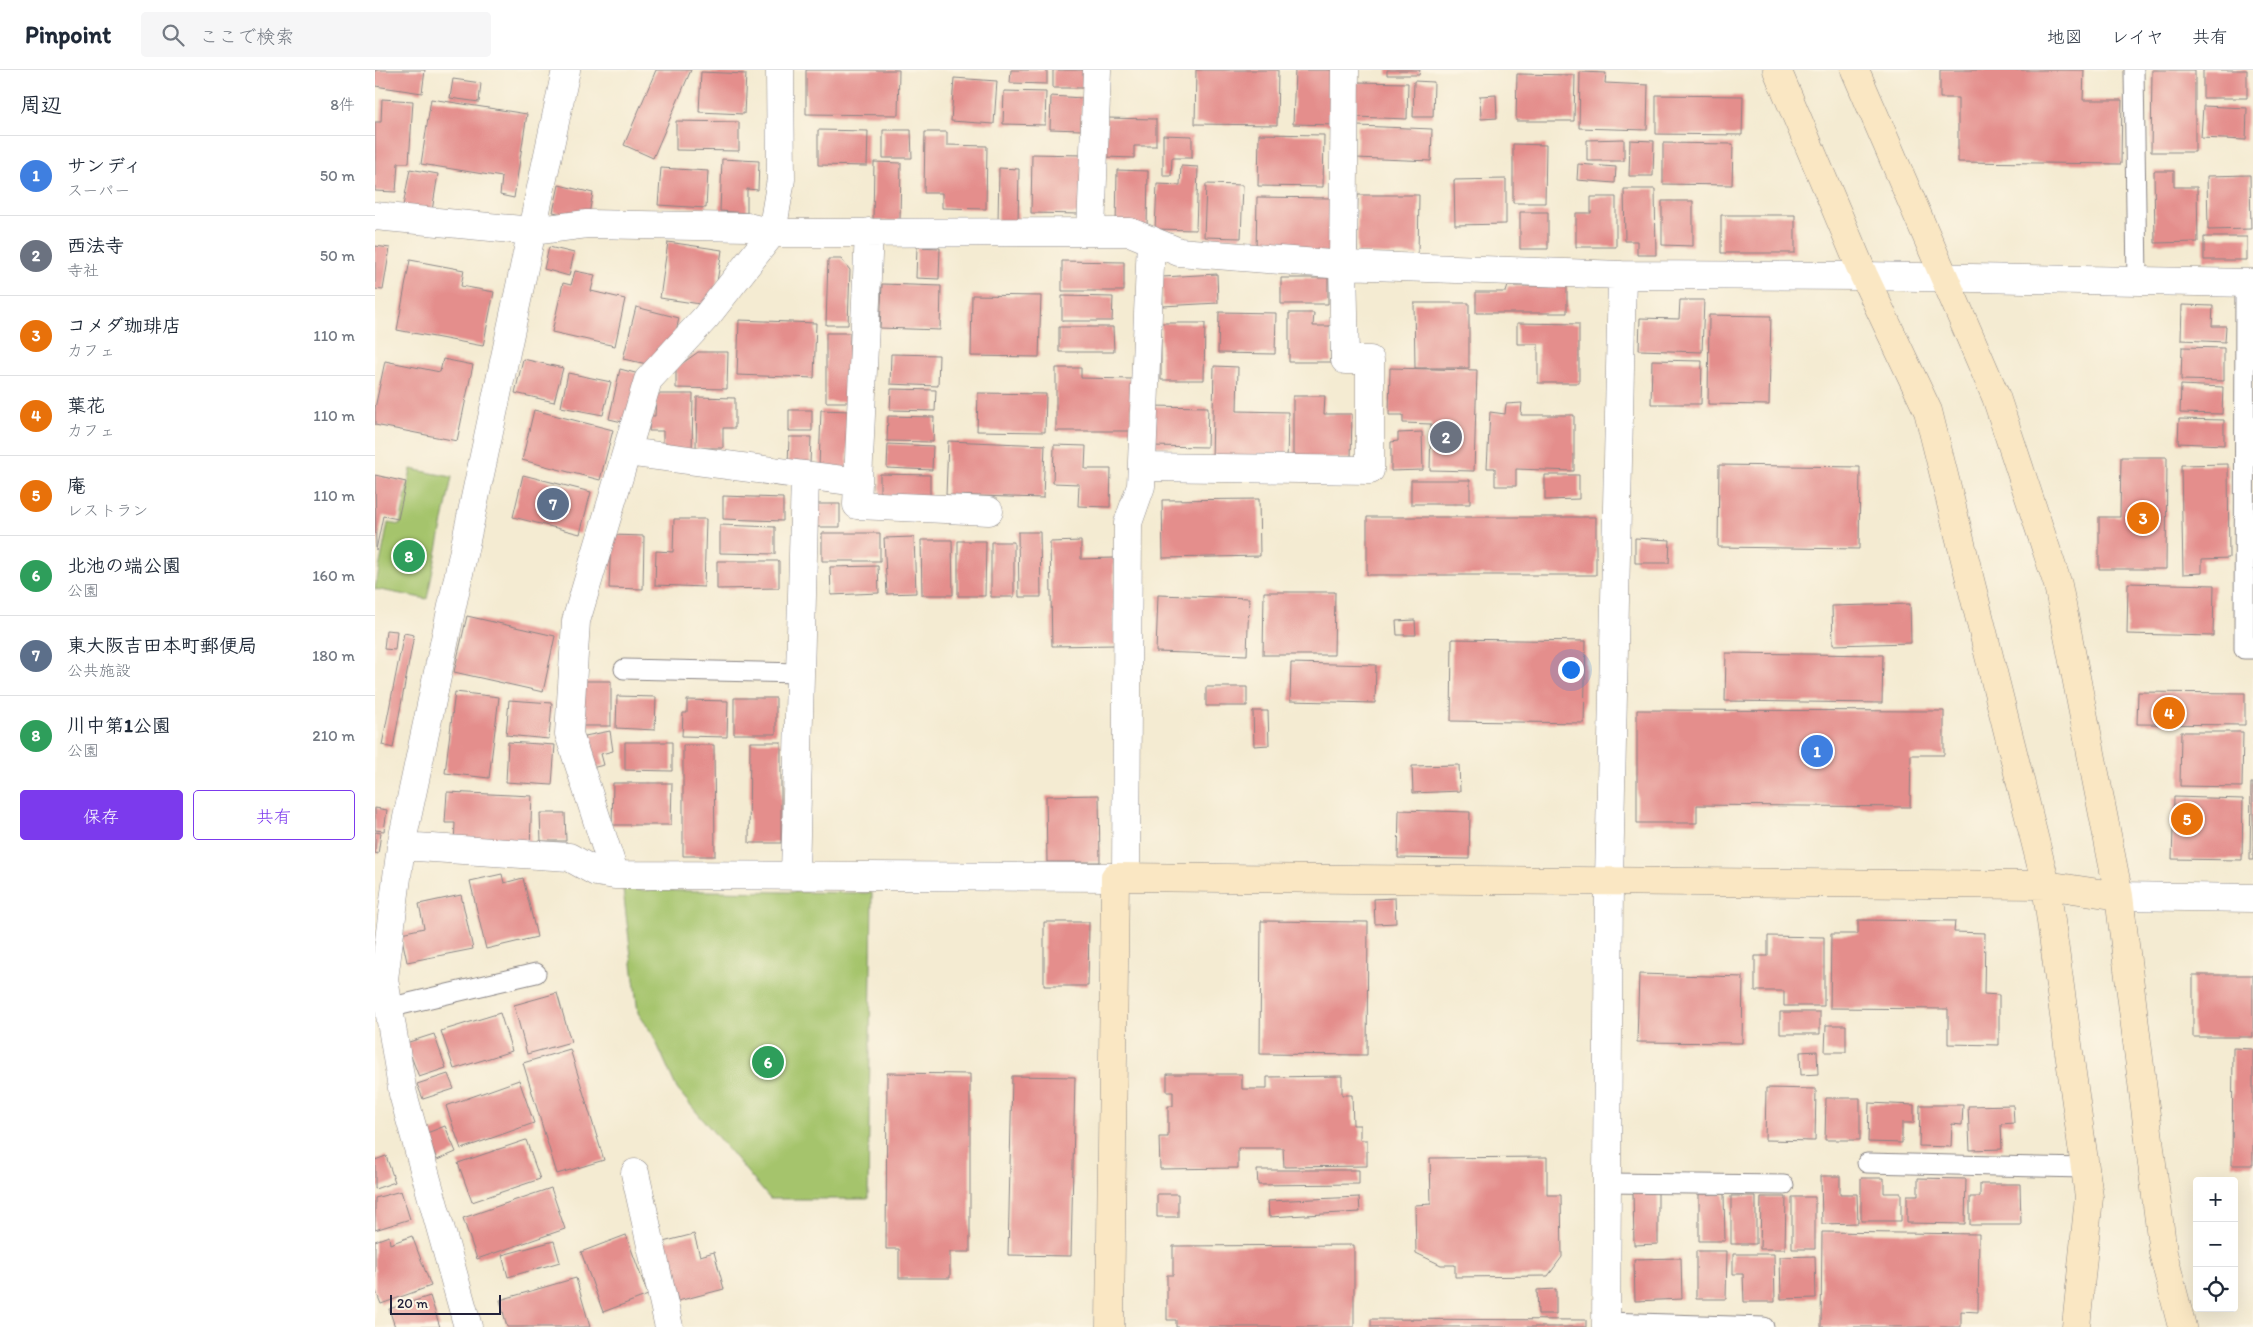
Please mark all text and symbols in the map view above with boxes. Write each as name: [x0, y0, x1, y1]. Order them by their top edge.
search box: [141, 12, 491, 57]
text: Pinpoint: [25, 20, 111, 49]
icon: search: [159, 21, 187, 49]
text: ここで検索: [199, 25, 294, 48]
text: 地図: [2047, 26, 2083, 48]
text: レイヤ: [2111, 26, 2164, 48]
text: 共有: [2192, 26, 2228, 48]
text: 周辺: [20, 92, 62, 117]
text: 8件: [330, 95, 355, 114]
text: サンディ: [67, 154, 142, 177]
text: 1: [32, 166, 40, 185]
text: 50 m: [320, 166, 355, 185]
text: スーパー: [67, 181, 130, 200]
text: 西法寺: [67, 234, 124, 257]
text: 2: [32, 246, 40, 265]
text: 50 m: [320, 246, 355, 265]
text: 寺社: [67, 261, 99, 280]
text: コメダ珈琲店: [67, 314, 181, 337]
text: 3: [32, 326, 40, 345]
text: 110 m: [313, 326, 355, 345]
text: カフェ: [67, 341, 115, 360]
text: 葉花: [67, 394, 105, 417]
text: 4: [31, 406, 41, 425]
text: 110 m: [313, 406, 355, 425]
pin: 2: [1430, 418, 1462, 456]
text: カフェ: [67, 421, 115, 440]
text: 庵: [67, 474, 86, 497]
pin: 7: [537, 485, 569, 523]
text: 5: [32, 486, 40, 505]
text: 110 m: [313, 486, 355, 505]
pin: 3: [2127, 499, 2159, 537]
text: レストラン: [67, 501, 148, 520]
pin: 8: [393, 537, 425, 575]
text: 北池の端公園: [67, 554, 181, 577]
text: 6: [32, 566, 40, 585]
text: 160 m: [312, 566, 355, 585]
text: 公園: [67, 581, 99, 600]
text: 東大阪吉田本町郵便局: [67, 634, 257, 657]
text: 7: [32, 646, 40, 665]
text: 180 m: [312, 646, 355, 665]
your location: [1558, 657, 1584, 683]
text: 公共施設: [67, 661, 131, 680]
pin: 4: [2153, 694, 2185, 732]
text: 川中第1公園: [67, 714, 171, 737]
text: 8: [32, 726, 40, 745]
text: 210 m: [312, 726, 355, 745]
pin: 1: [1801, 732, 1833, 770]
text: 公園: [67, 741, 99, 760]
button: 保存: [20, 790, 183, 840]
button: 共有: [193, 790, 355, 840]
pin: 5: [2171, 800, 2203, 838]
pin: 6: [752, 1043, 784, 1081]
map controls: [2193, 1177, 2238, 1312]
button: +: [2193, 1177, 2238, 1222]
button: −: [2193, 1222, 2238, 1267]
button: locate: [2193, 1267, 2238, 1312]
scale bar: [390, 1292, 501, 1315]
text: 20 m: [397, 1295, 428, 1312]

